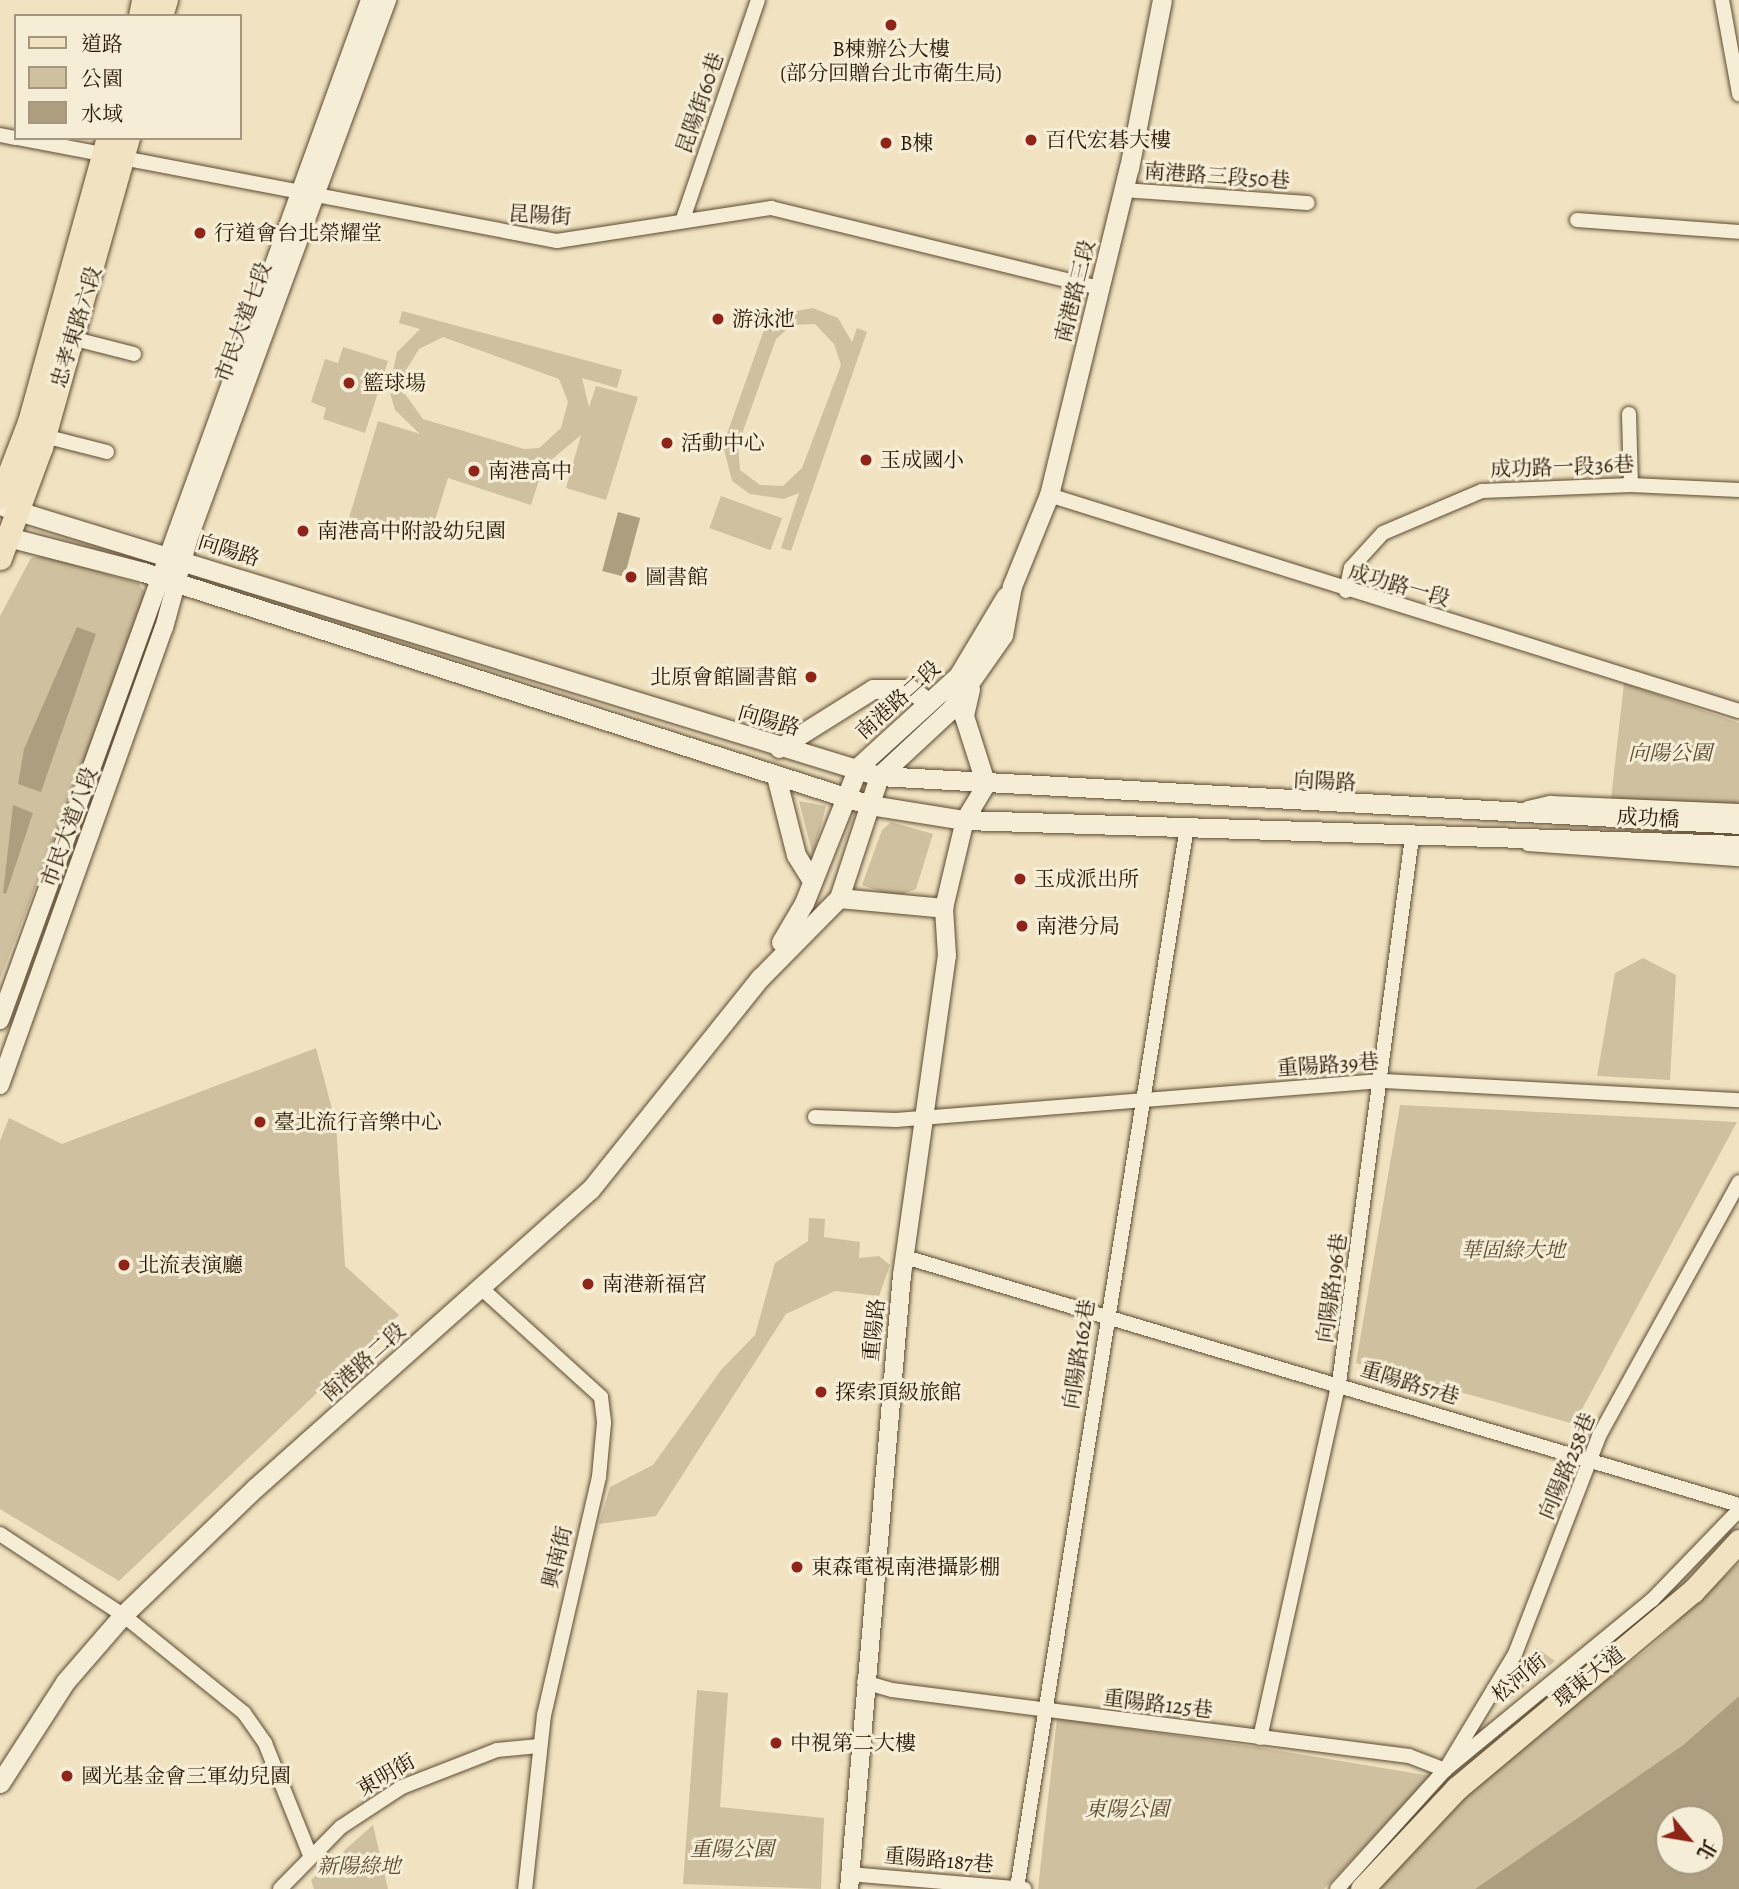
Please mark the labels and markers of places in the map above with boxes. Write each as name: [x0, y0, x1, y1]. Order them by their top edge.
marker: B棟辦公大樓 (部分回贈台北市衛生局): [883, 17, 899, 33]
place label: B棟辦公大樓 (部分回贈台北市衛生局): [780, 36, 1002, 86]
place label: 百代宏碁大樓: [1045, 127, 1171, 153]
place label: B棟: [900, 130, 934, 156]
marker: 百代宏碁大樓: [1023, 132, 1039, 148]
marker: B棟: [878, 135, 894, 151]
place label: 行道會台北榮耀堂: [214, 220, 382, 246]
marker: 行道會台北榮耀堂: [192, 225, 208, 241]
place label: 游泳池: [732, 306, 795, 332]
marker: 游泳池: [710, 311, 726, 327]
place label: 籃球場: [363, 370, 426, 396]
marker: 籃球場: [341, 375, 357, 391]
place label: 活動中心: [681, 430, 765, 456]
marker: 活動中心: [659, 435, 675, 451]
place label: 玉成國小: [880, 447, 964, 473]
marker: 玉成國小: [858, 452, 874, 468]
place label: 南港高中: [488, 458, 572, 484]
marker: 南港高中: [466, 463, 482, 479]
place label: 南港高中附設幼兒園: [317, 518, 506, 544]
marker: 南港高中附設幼兒園: [295, 523, 311, 539]
place label: 圖書館: [645, 564, 708, 590]
marker: 圖書館: [623, 569, 639, 585]
place label: 北原會館圖書館: [650, 664, 797, 690]
marker: 北原會館圖書館: [803, 669, 819, 685]
place label: 玉成派出所: [1034, 866, 1139, 892]
marker: 玉成派出所: [1012, 871, 1028, 887]
place label: 南港分局: [1036, 913, 1120, 939]
marker: 南港分局: [1014, 918, 1030, 934]
place label: 臺北流行音樂中心: [274, 1109, 442, 1135]
marker: 臺北流行音樂中心: [252, 1114, 268, 1130]
place label: 北流表演廳: [138, 1252, 243, 1278]
marker: 北流表演廳: [116, 1257, 132, 1273]
place label: 南港新福宮: [602, 1271, 707, 1297]
marker: 南港新福宮: [580, 1276, 596, 1292]
place label: 探索頂級旅館: [835, 1379, 961, 1405]
marker: 探索頂級旅館: [813, 1384, 829, 1400]
place label: 東森電視南港攝影棚: [811, 1554, 1000, 1580]
marker: 東森電視南港攝影棚: [789, 1559, 805, 1575]
place label: 中視第二大樓: [790, 1730, 916, 1756]
marker: 中視第二大樓: [768, 1735, 784, 1751]
place label: 國光基金會三軍幼兒園: [81, 1763, 291, 1789]
marker: 國光基金會三軍幼兒園: [59, 1768, 75, 1784]

